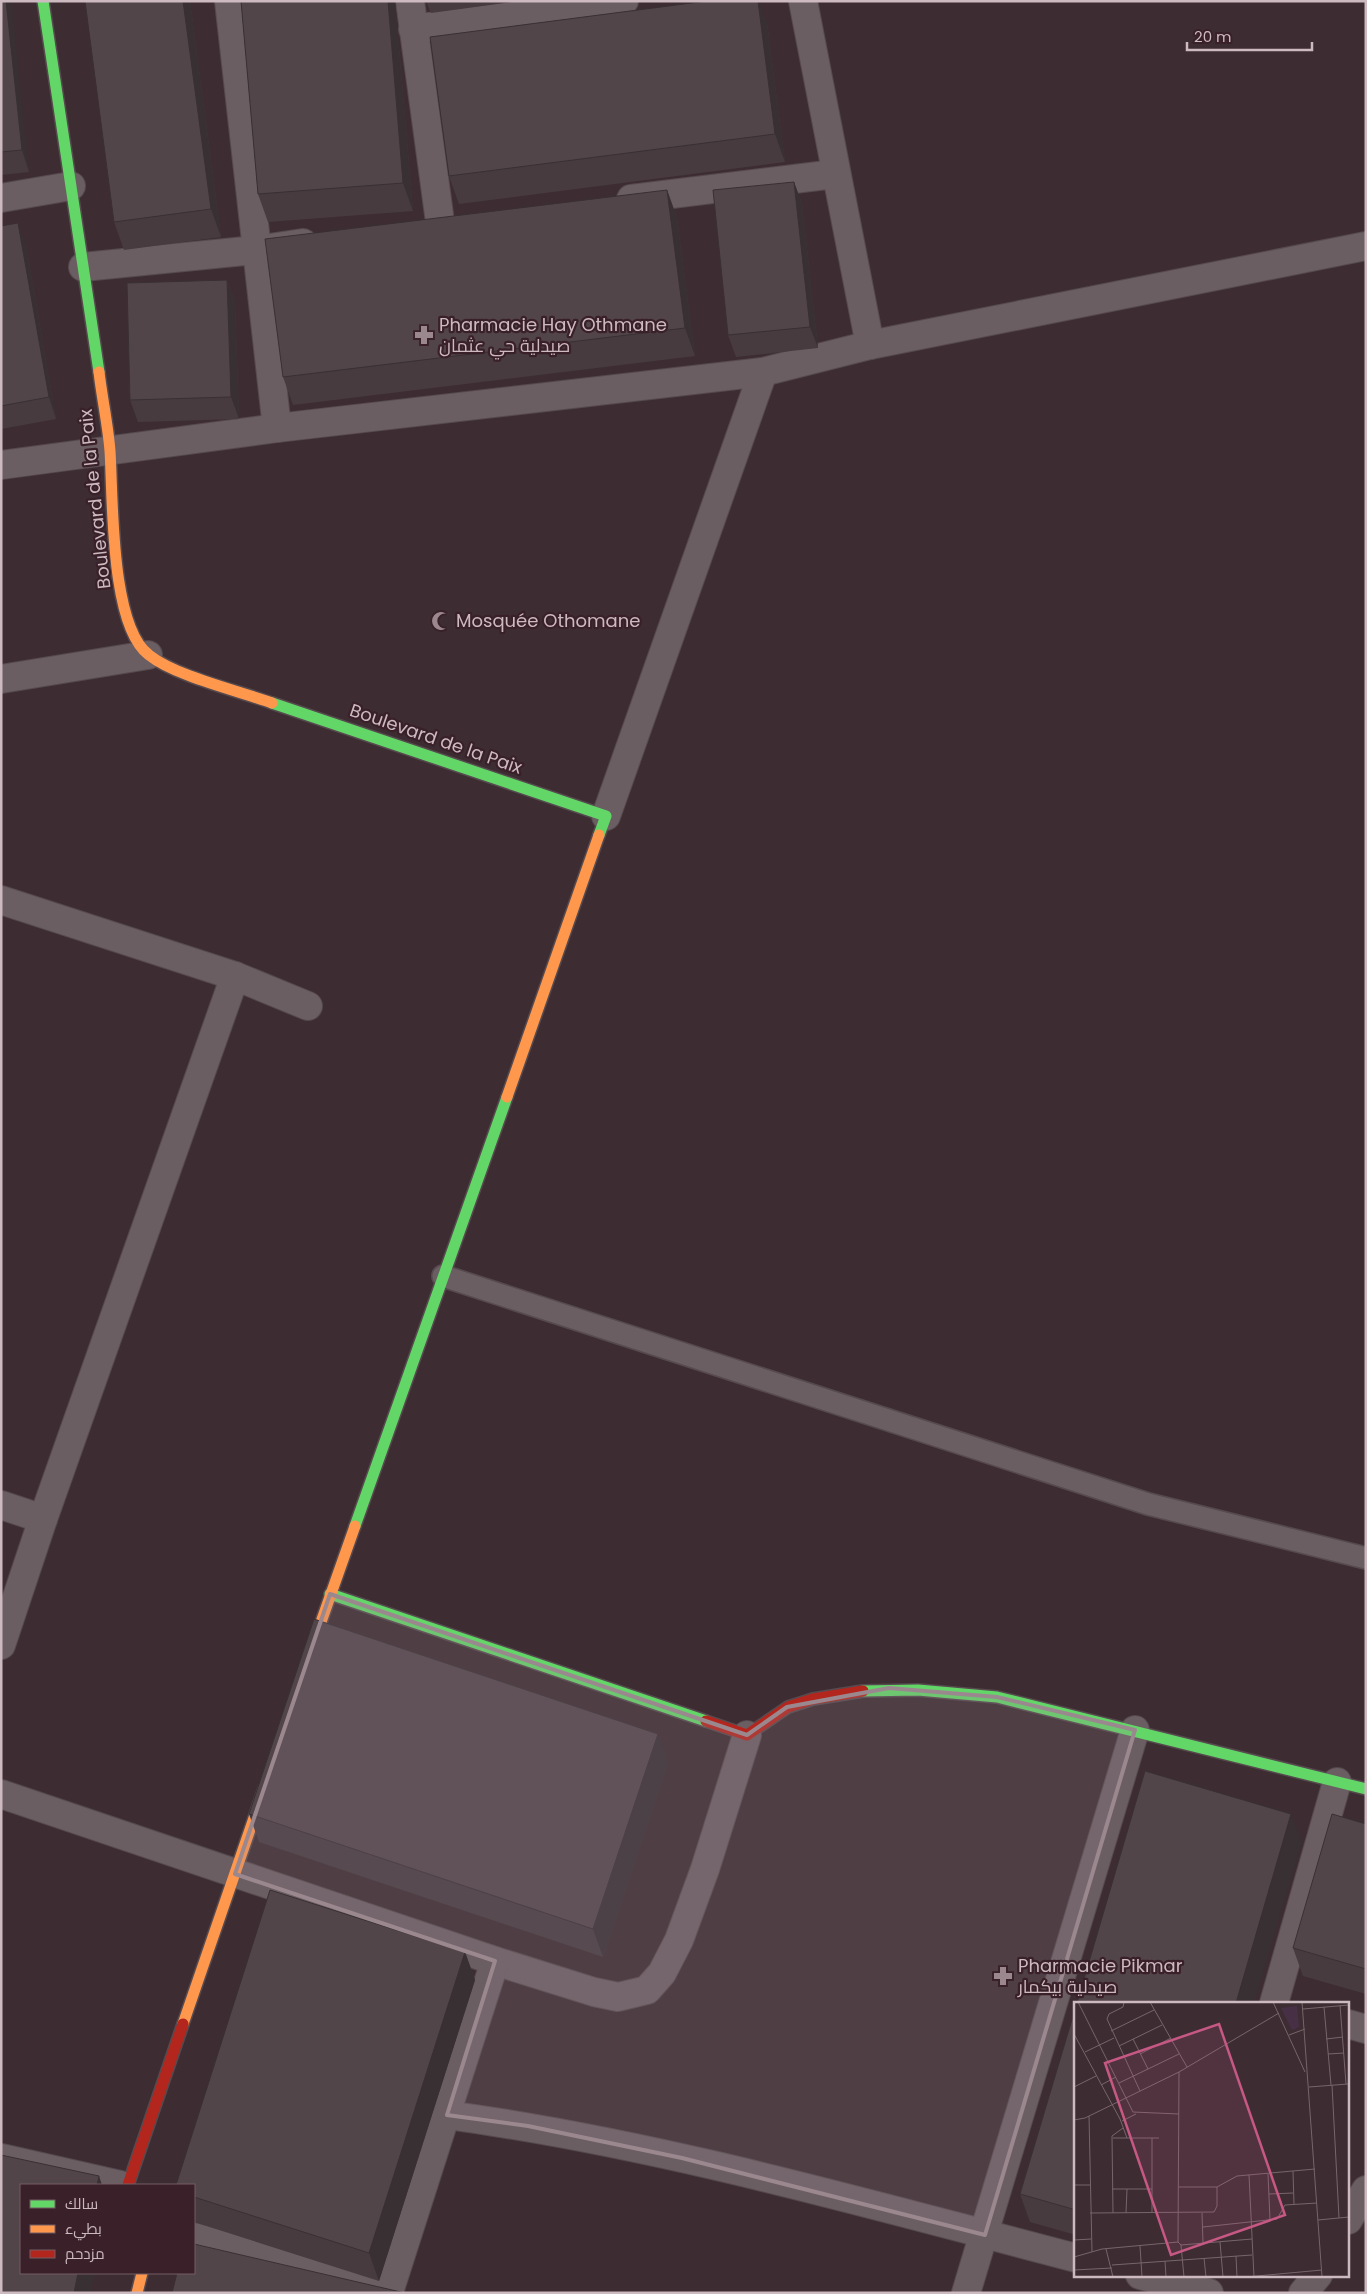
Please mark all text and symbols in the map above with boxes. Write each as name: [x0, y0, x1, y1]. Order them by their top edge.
scale bar: [1187, 20, 1312, 52]
text: 20 m: [1194, 26, 1232, 47]
place label: Pharmacie Hay Othmane صيدلية حي عثمان: [439, 312, 667, 360]
pharmacy icon: Pharmacie Hay Othmane صيدلية حي عثمان: [413, 324, 435, 346]
street label: Boulevard de la Paix: [73, 407, 116, 590]
place label: Mosquée Othomane: [456, 608, 640, 633]
mosque icon: Mosquée Othomane: [430, 610, 452, 632]
street label: Boulevard de la Paix: [347, 697, 526, 780]
place label: Pharmacie Pikmar صيدلية بيكمار: [1017, 1953, 1183, 1999]
pharmacy icon: Pharmacie Pikmar صيدلية بيكمار: [992, 1965, 1014, 1987]
inset map: [1074, 2002, 1350, 2276]
legend: [20, 2184, 195, 2274]
text: سالك: [65, 2193, 98, 2214]
text: بطيء: [65, 2218, 102, 2241]
text: مزدحم: [65, 2243, 105, 2264]

